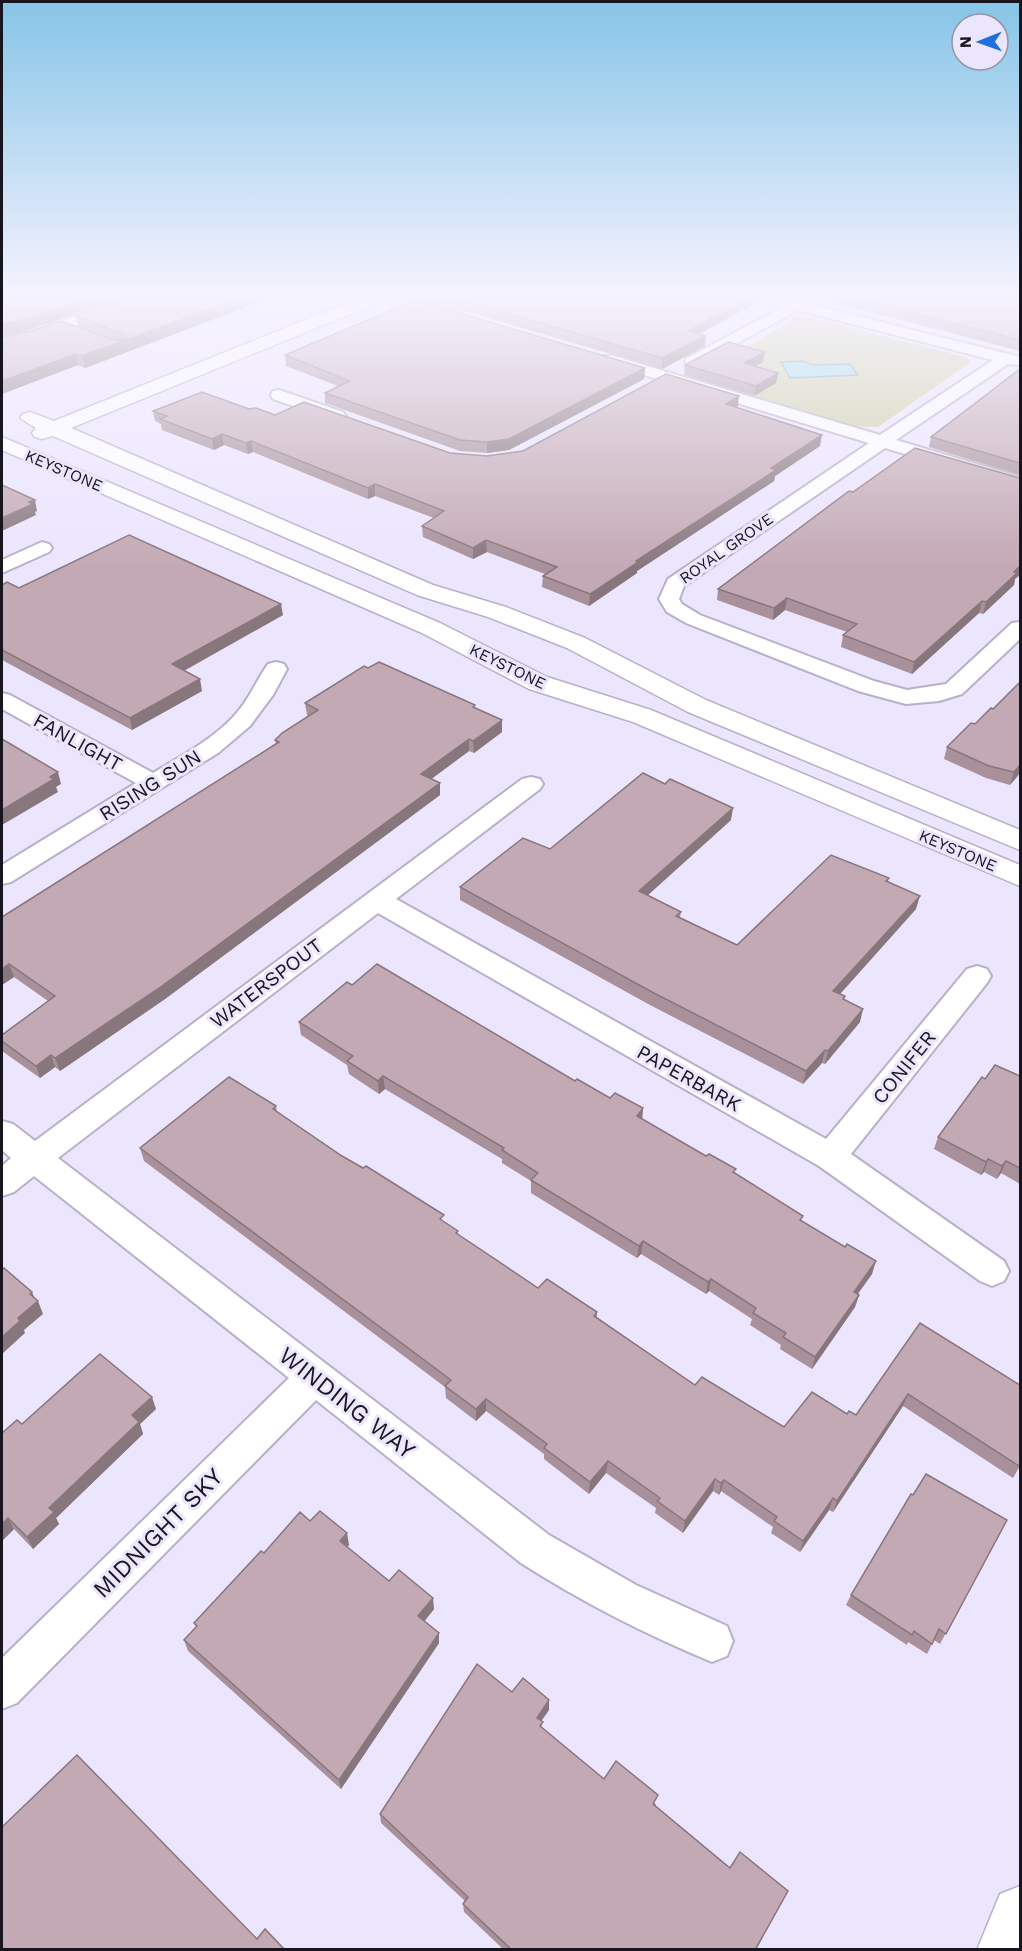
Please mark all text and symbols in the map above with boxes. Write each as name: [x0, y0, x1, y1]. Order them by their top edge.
north arrow: [950, 12, 1010, 72]
text: N: [956, 36, 975, 48]
street label: KEYSTONE: [22, 446, 106, 495]
street label: ROYAL GROVE: [676, 509, 777, 588]
street label: KEYSTONE: [467, 640, 549, 693]
street label: FANLIGHT: [29, 708, 127, 776]
street label: RISING SUN: [95, 744, 205, 826]
street label: KEYSTONE: [916, 826, 1000, 875]
street label: WATERSPOUT: [205, 933, 327, 1033]
street label: CONIFER: [867, 1025, 941, 1109]
street label: PAPERBARK: [633, 1040, 745, 1116]
street label: WINDING WAY: [273, 1341, 421, 1465]
street label: MIDNIGHT SKY: [87, 1462, 229, 1604]

